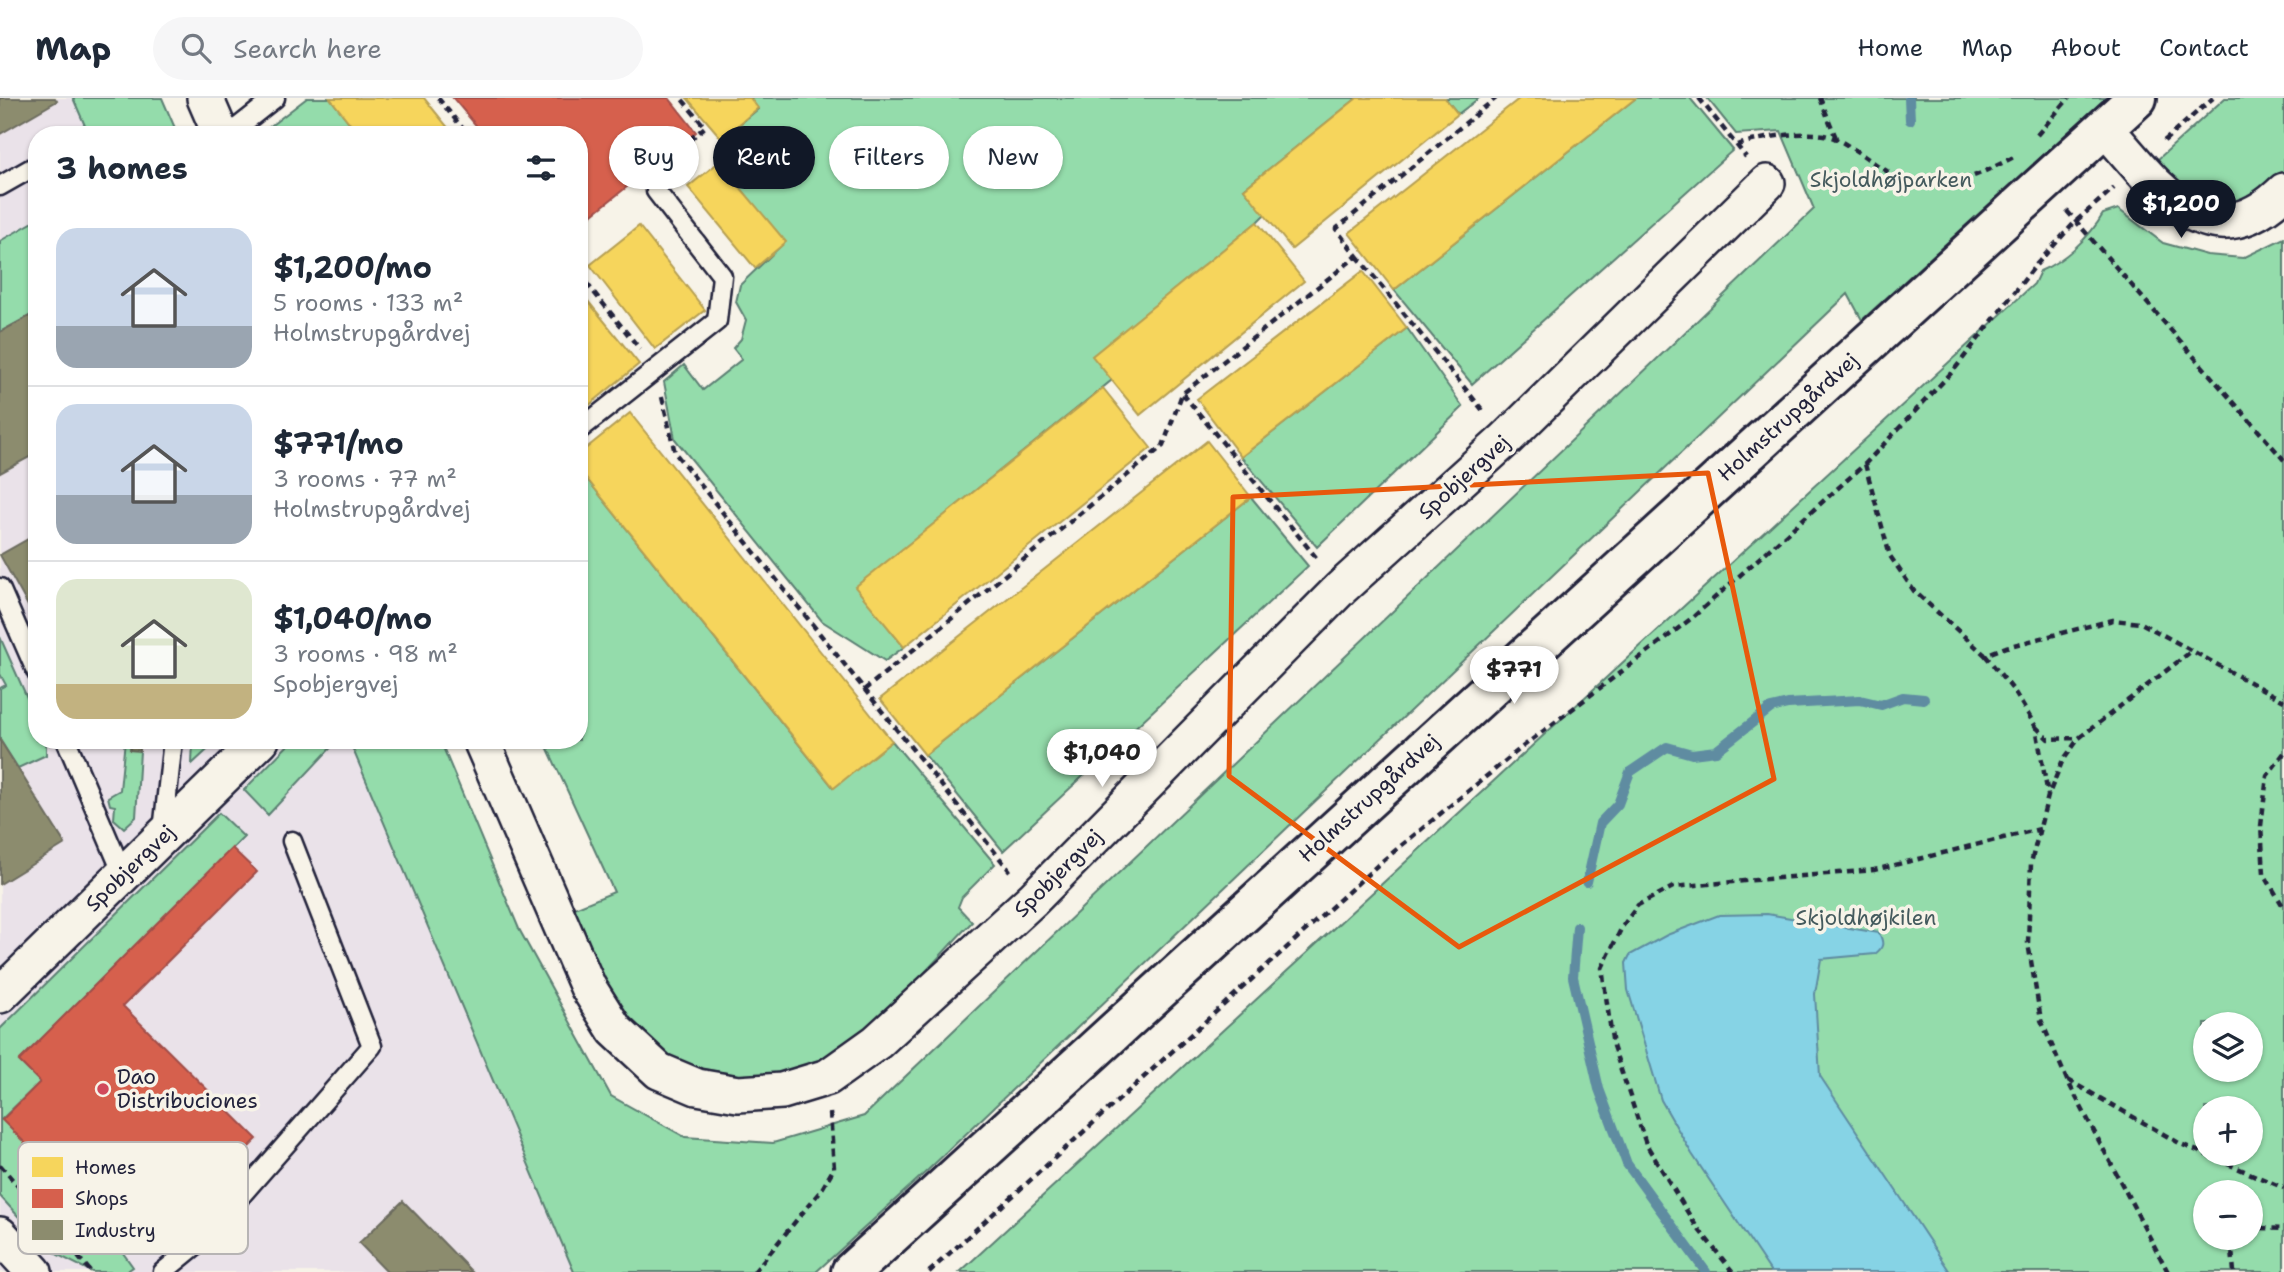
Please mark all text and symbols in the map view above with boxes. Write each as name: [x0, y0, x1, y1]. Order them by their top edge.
search box: [153, 17, 643, 80]
text: Map: [35, 26, 111, 71]
icon: search: [177, 29, 215, 67]
text: Search here: [233, 31, 382, 66]
text: Home: [1857, 32, 1923, 64]
text: Map: [1961, 32, 2013, 64]
text: About: [2051, 32, 2121, 64]
text: Contact: [2159, 32, 2249, 64]
chip: Buy: [609, 126, 699, 189]
chip: Rent: [713, 126, 815, 189]
chip: Filters: [829, 126, 949, 189]
chip: New: [963, 126, 1063, 189]
text: 3 homes: [56, 148, 188, 189]
icon: filters: [522, 149, 560, 187]
park label: Skjoldhøjparken: [1810, 166, 1972, 194]
pin: $1,200: [2124, 180, 2238, 240]
text: $1,200: [2142, 188, 2220, 218]
text: $1,200/mo: [273, 247, 432, 288]
icon: home: [112, 256, 196, 340]
text: 5 rooms · 133 m²: [273, 288, 463, 318]
text: Holmstrupgårdvej: [273, 318, 470, 348]
street label: Holmstrupgårdvej: [1712, 346, 1864, 488]
text: $771/mo: [273, 423, 404, 464]
street label: Spobjergvej: [1412, 428, 1516, 526]
icon: home: [112, 432, 196, 516]
text: 3 rooms · 77 m²: [273, 464, 457, 494]
text: Holmstrupgårdvej: [273, 494, 470, 524]
text: $1,040/mo: [273, 598, 432, 639]
icon: home: [112, 607, 196, 691]
text: 3 rooms · 98 m²: [273, 639, 458, 669]
pin: $771: [1473, 646, 1555, 706]
text: $771: [1486, 654, 1542, 684]
text: Spobjergvej: [273, 669, 398, 699]
street label: Holmstrupgårdvej: [1293, 727, 1445, 869]
pin: $1,040: [1045, 730, 1159, 789]
text: $1,040: [1063, 737, 1141, 767]
street label: Spobjergvej: [79, 818, 181, 918]
street label: Spobjergvej: [1008, 823, 1108, 923]
park label: Skjoldhøjkilen: [1796, 904, 1937, 932]
map controls: [2193, 1012, 2263, 1250]
button: layers: [2193, 1012, 2263, 1082]
place label: Dao Distribuciones: [117, 1063, 258, 1115]
marker: Dao Distribuciones: [95, 1081, 111, 1097]
button: +: [2193, 1096, 2263, 1166]
legend: [18, 1142, 248, 1254]
text: Homes: [75, 1155, 136, 1180]
button: −: [2193, 1180, 2263, 1250]
text: Shops: [75, 1186, 129, 1211]
text: Industry: [75, 1218, 156, 1243]

